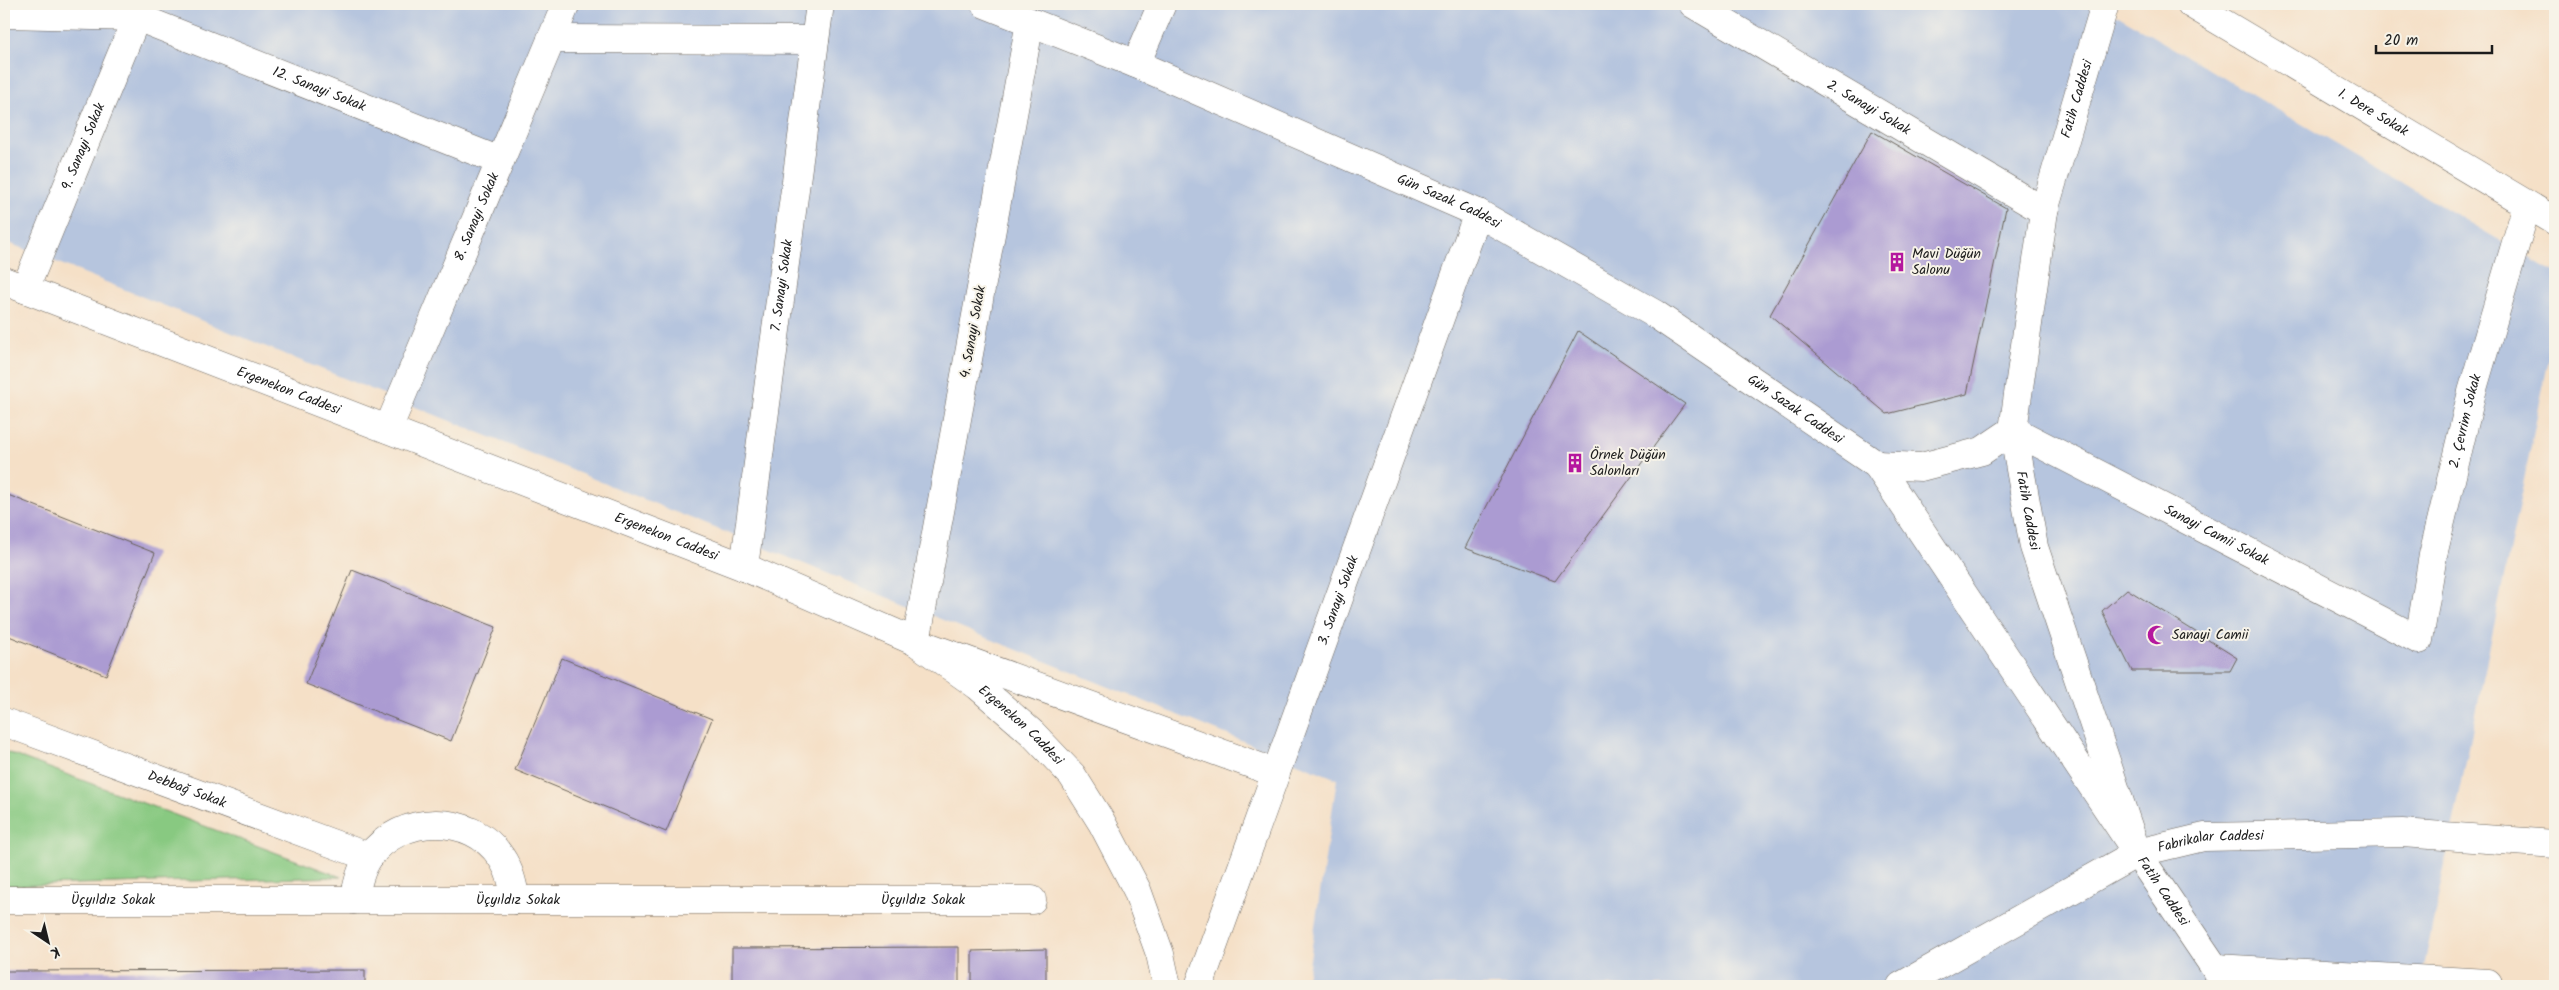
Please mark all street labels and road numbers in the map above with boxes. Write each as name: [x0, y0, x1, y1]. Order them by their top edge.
street label: Fatih Caddesi: [2055, 57, 2099, 141]
street label: 12. Sanayi Sokak: [269, 61, 369, 118]
street label: 2. Sanayi Sokak: [1823, 74, 1915, 141]
street label: 1. Dere Sokak: [2334, 83, 2413, 142]
street label: 9. Sanayi Sokak: [56, 99, 111, 194]
street label: Gün Sazak Caddesi: [1393, 168, 1505, 235]
street label: 8. Sanayi Sokak: [448, 169, 505, 265]
street label: 7. Sanayi Sokak: [765, 238, 799, 333]
street label: 4. Sanayi Sokak: [954, 284, 992, 380]
street label: Ergenekon Caddesi: [233, 361, 344, 421]
street label: Gün Sazak Caddesi: [1743, 369, 1848, 450]
street label: 2. Çevrim Sokak: [2443, 371, 2488, 470]
street label: Fatih Caddesi: [2010, 469, 2046, 554]
street label: Sanayi Camii Sokak: [2160, 499, 2273, 572]
street label: Ergenekon Caddesi: [611, 507, 722, 567]
street label: 3. Sanayi Sokak: [1312, 552, 1365, 648]
street label: Ergenekon Caddesi: [973, 680, 1069, 771]
street label: Debbağ Sokak: [144, 765, 230, 814]
street label: Fabrikalar Caddesi: [2155, 825, 2265, 859]
street label: Fatih Caddesi: [2131, 852, 2195, 931]
street label: Üçyıldız Sokak: [71, 889, 156, 911]
street label: Üçyıldız Sokak: [476, 889, 561, 911]
street label: Üçyıldız Sokak: [881, 889, 966, 911]

